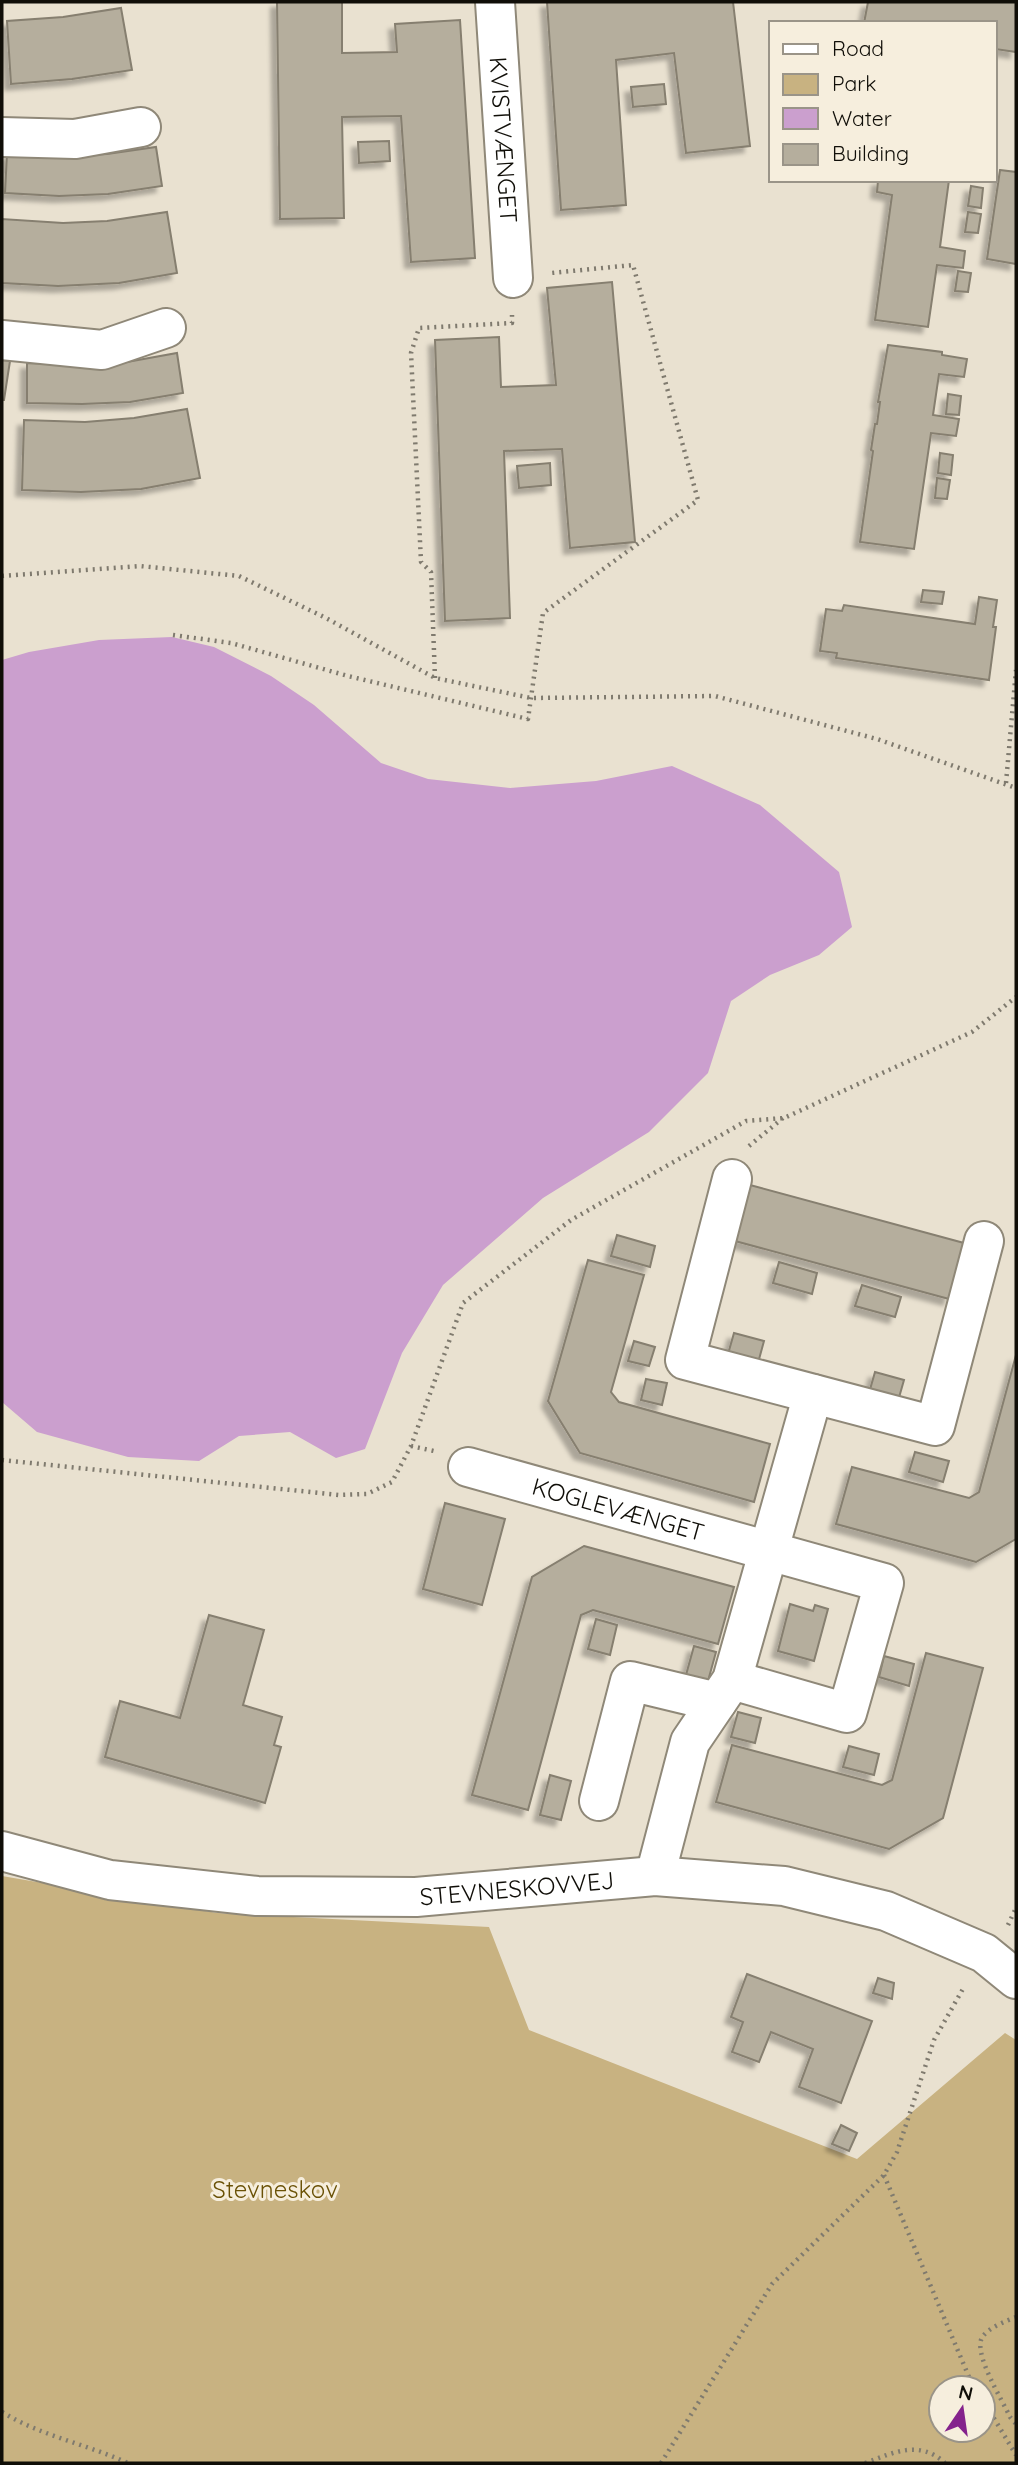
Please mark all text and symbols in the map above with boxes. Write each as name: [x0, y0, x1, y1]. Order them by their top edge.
legend: [769, 21, 997, 182]
text: Road: [832, 35, 884, 61]
street label: KVISTVÆNGET: [484, 56, 524, 224]
text: Park: [832, 70, 876, 96]
text: Water: [832, 105, 892, 131]
text: Building: [832, 140, 909, 166]
street label: KOGLEVÆNGET: [529, 1471, 708, 1547]
street label: STEVNESKOVVEJ: [419, 1865, 615, 1912]
park label: Stevneskov: [212, 2174, 338, 2204]
north arrow: [927, 2374, 997, 2444]
text: N: [956, 2379, 975, 2406]

